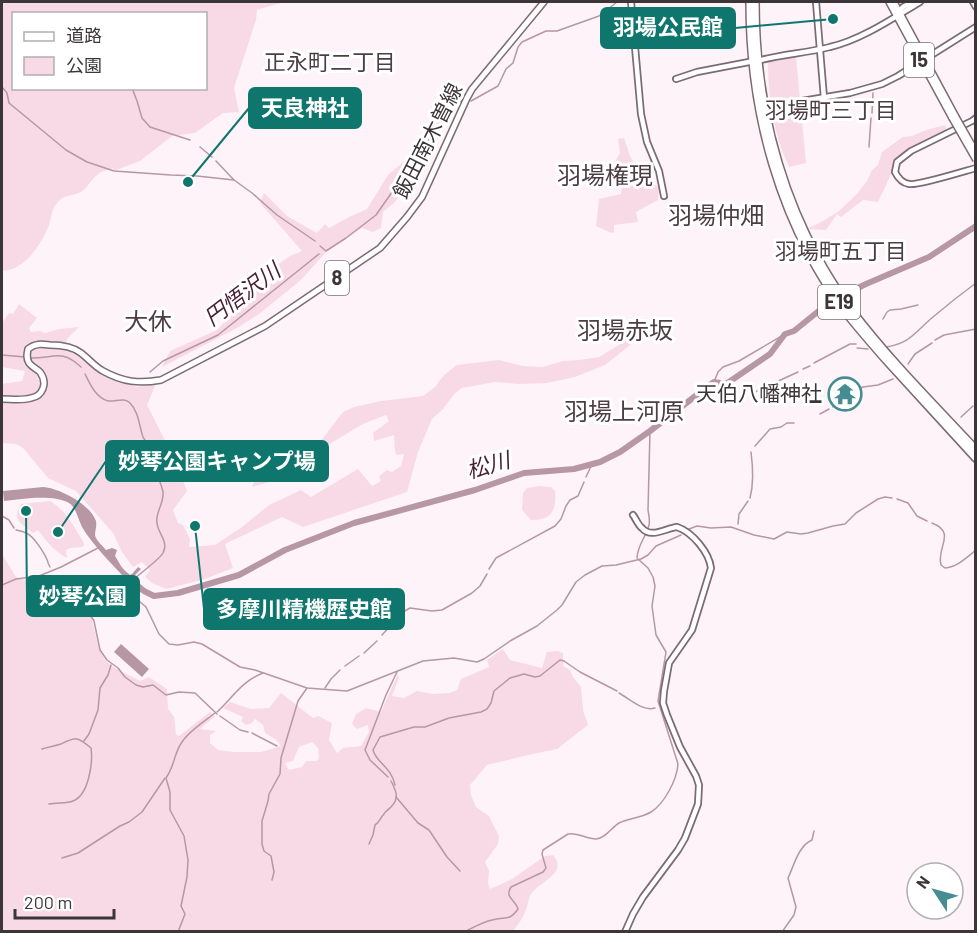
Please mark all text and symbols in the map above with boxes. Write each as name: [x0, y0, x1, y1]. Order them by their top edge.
callout: 羽場公民館: [601, 8, 735, 48]
legend: [12, 12, 207, 90]
text: 羽場公民館: [613, 13, 723, 39]
text: 道路: [66, 24, 102, 46]
road number: 15: [904, 43, 934, 77]
district label: 正永町二丁目: [264, 48, 396, 74]
text: 公園: [66, 54, 102, 76]
street label: 飯田南木曽線: [387, 79, 466, 202]
callout: 天良神社: [249, 88, 361, 128]
text: 天良神社: [261, 94, 349, 120]
district label: 羽場町三丁目: [765, 96, 897, 122]
district label: 羽場権現: [557, 160, 653, 189]
district label: 羽場仲畑: [668, 200, 764, 229]
district label: 羽場町五丁目: [775, 237, 907, 263]
water label: 円悟沢川: [198, 255, 286, 330]
road number: 8: [325, 261, 349, 295]
road number: E19: [818, 285, 860, 319]
district label: 大休: [124, 306, 172, 335]
district label: 羽場赤坂: [577, 315, 673, 344]
temple icon: 天伯八幡神社: [827, 376, 863, 412]
place label: 天伯八幡神社: [696, 380, 822, 405]
district label: 羽場上河原: [564, 396, 684, 425]
callout: 妙琴公園キャンプ場: [106, 441, 328, 481]
water label: 松川: [463, 445, 514, 483]
text: 妙琴公園キャンプ場: [118, 447, 316, 473]
callout: 妙琴公園: [27, 576, 139, 616]
text: 妙琴公園: [39, 582, 127, 608]
callout: 多摩川精機歴史館: [204, 589, 404, 629]
text: 多摩川精機歴史館: [216, 595, 392, 621]
north arrow: [905, 861, 965, 921]
text: N: [912, 872, 933, 892]
scale bar: [15, 882, 114, 920]
text: 200 m: [24, 891, 72, 913]

